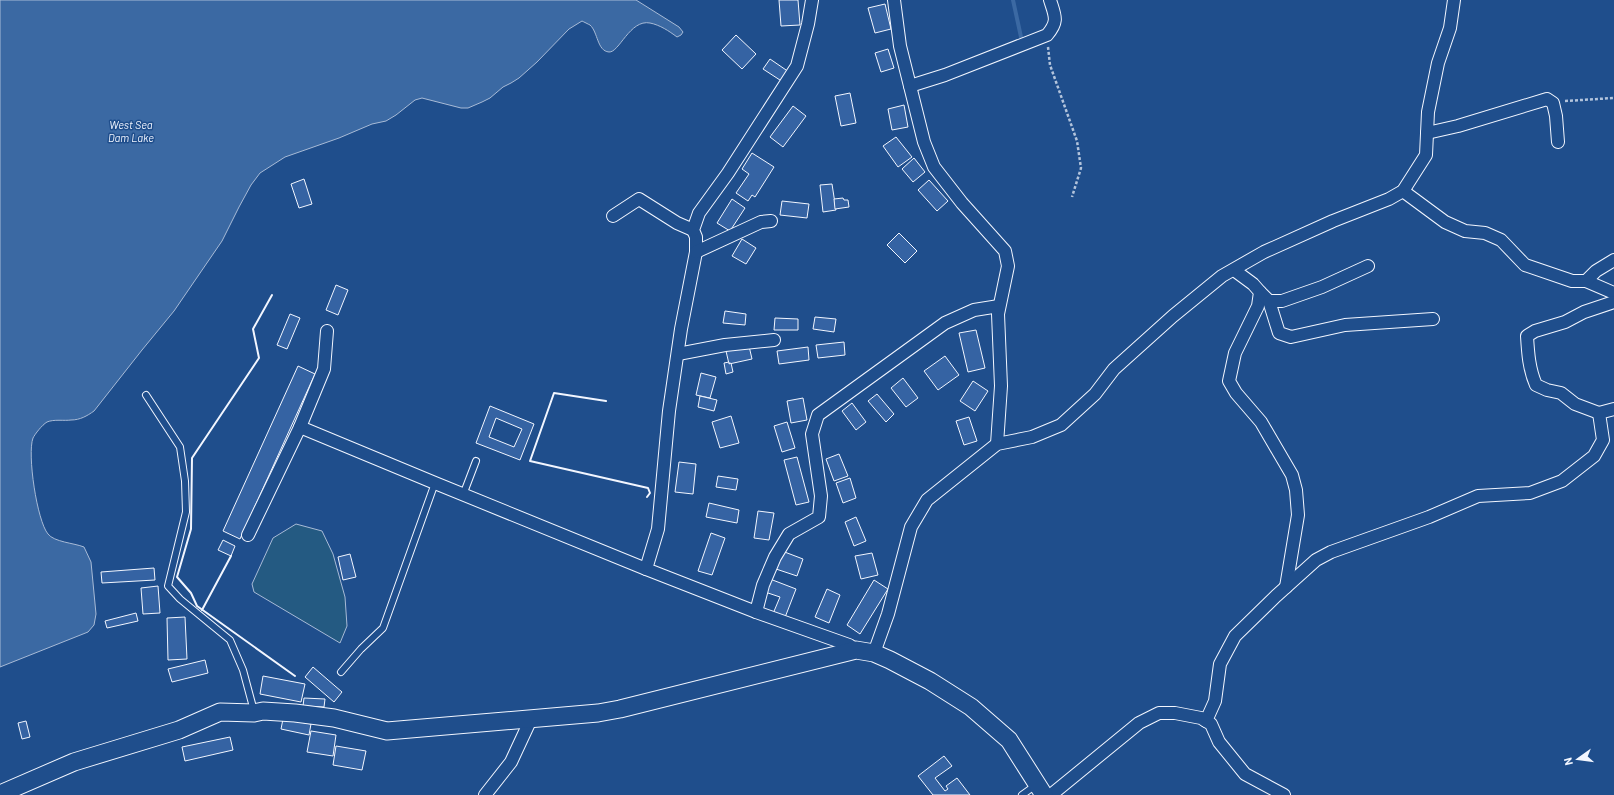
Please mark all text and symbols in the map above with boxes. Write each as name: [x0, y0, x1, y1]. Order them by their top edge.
water label: West Sea Dam Lake: [108, 118, 154, 144]
north arrow: [1558, 739, 1598, 779]
text: N: [1561, 756, 1575, 767]

